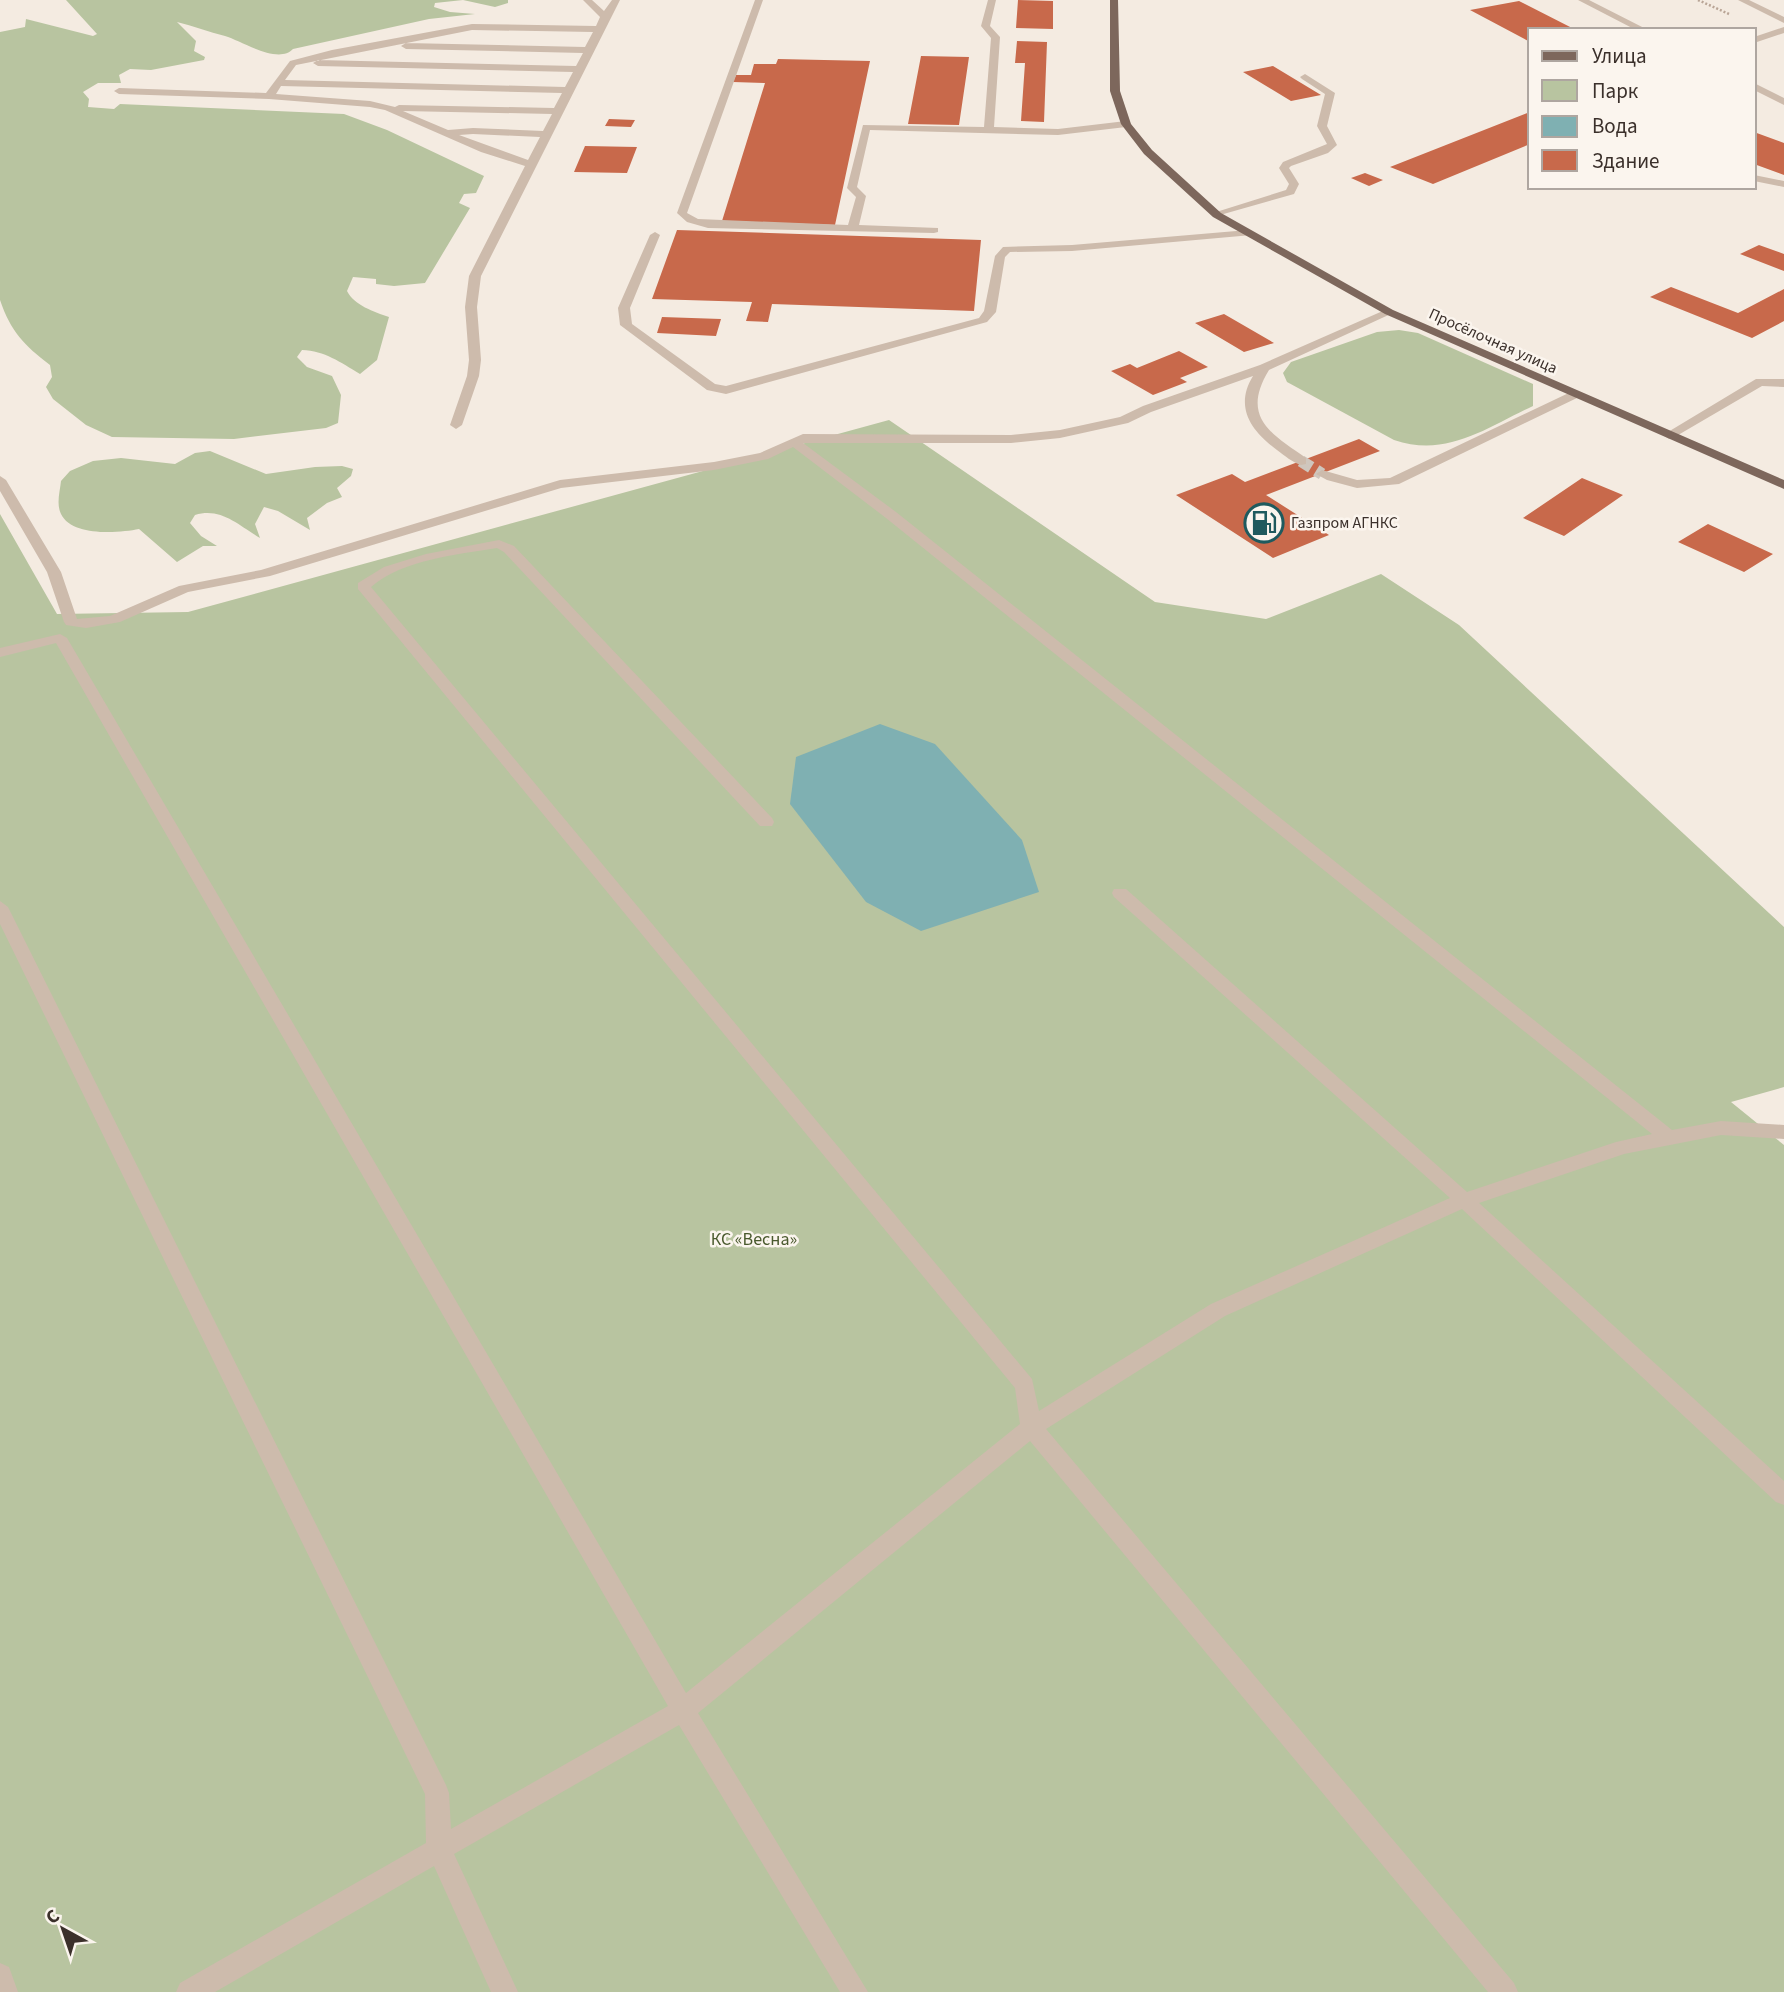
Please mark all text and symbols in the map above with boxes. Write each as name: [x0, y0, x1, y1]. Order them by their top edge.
legend: [1528, 28, 1756, 189]
text: Улица: [1592, 41, 1647, 71]
text: Парк: [1592, 76, 1639, 106]
text: Вода: [1592, 111, 1638, 141]
text: Здание: [1592, 146, 1660, 176]
street label: Просёлочная улица: [1425, 303, 1561, 379]
fuel station icon: Газпром АГНКС: [1243, 502, 1285, 544]
place label: Газпром АГНКС: [1291, 512, 1398, 534]
park label: КС «Весна»: [711, 1227, 797, 1252]
north arrow: [28, 1894, 98, 1964]
text: С: [40, 1903, 66, 1931]

